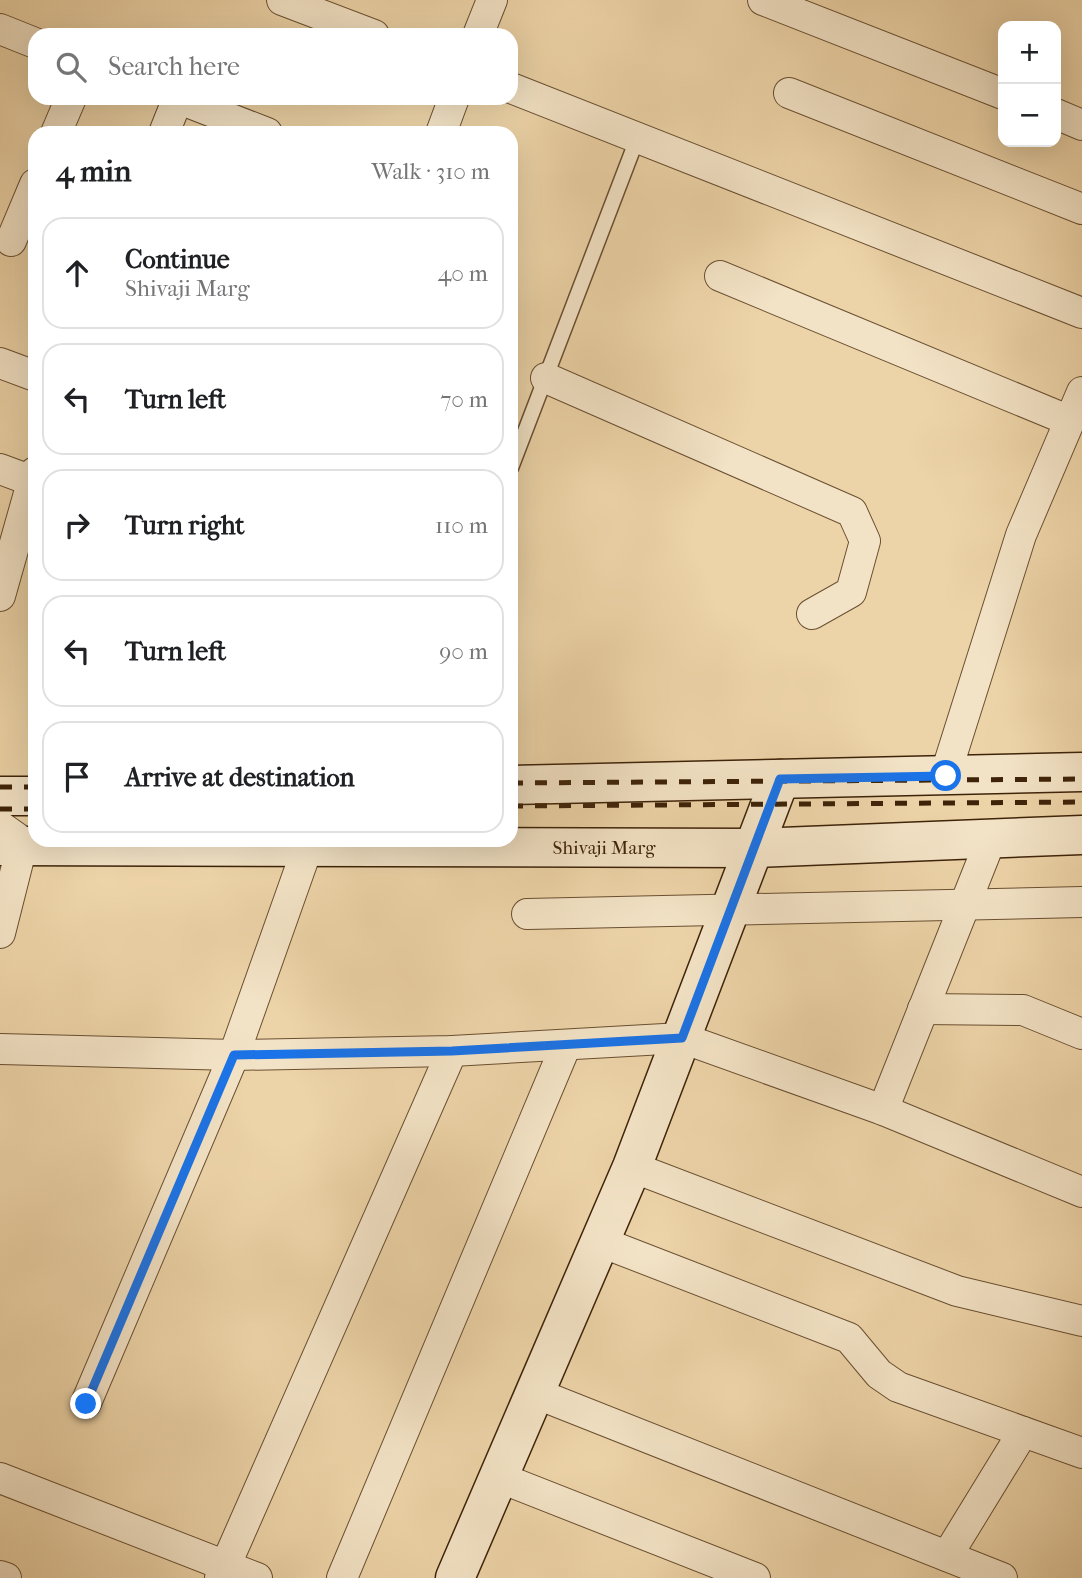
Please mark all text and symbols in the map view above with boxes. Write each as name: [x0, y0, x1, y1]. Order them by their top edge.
map controls: [998, 21, 1061, 147]
button: +: [998, 21, 1061, 84]
search box: [28, 28, 518, 105]
icon: search: [52, 48, 90, 86]
text: Search here: [108, 51, 240, 82]
button: −: [998, 84, 1061, 147]
text: 4 min: [56, 154, 131, 189]
text: Walk · 310 m: [371, 158, 490, 185]
text: Continue: [125, 244, 230, 275]
icon: ahead: [58, 254, 96, 292]
text: 40 m: [438, 260, 488, 287]
text: Shivaji Marg: [125, 275, 249, 302]
icon: left: [58, 380, 96, 418]
text: Turn left: [125, 384, 226, 415]
text: 70 m: [440, 386, 488, 413]
icon: right: [58, 506, 96, 544]
text: Turn right: [125, 510, 245, 541]
text: 110 m: [435, 512, 488, 539]
icon: left: [58, 632, 96, 670]
text: Turn left: [125, 636, 226, 667]
text: 90 m: [439, 638, 488, 665]
icon: arrive: [58, 758, 96, 796]
route start: [930, 760, 961, 791]
text: Arrive at destination: [125, 762, 355, 793]
street label: Shivaji Marg: [553, 837, 656, 859]
route end: [70, 1388, 101, 1419]

